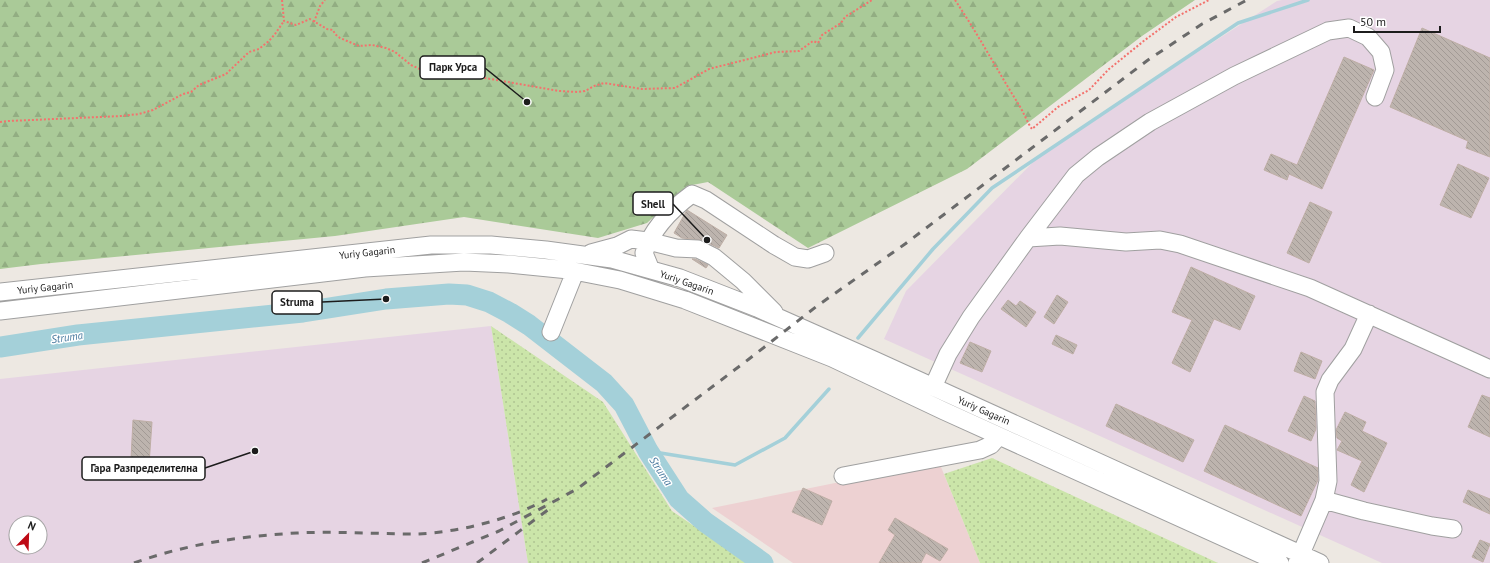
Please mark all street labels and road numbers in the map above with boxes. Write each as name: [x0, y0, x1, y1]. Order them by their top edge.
street label: Yuriy Gagarin: [338, 243, 396, 262]
street label: Yuriy Gagarin: [658, 267, 716, 298]
street label: Yuriy Gagarin: [16, 278, 74, 297]
street label: Yuriy Gagarin: [955, 393, 1012, 428]

